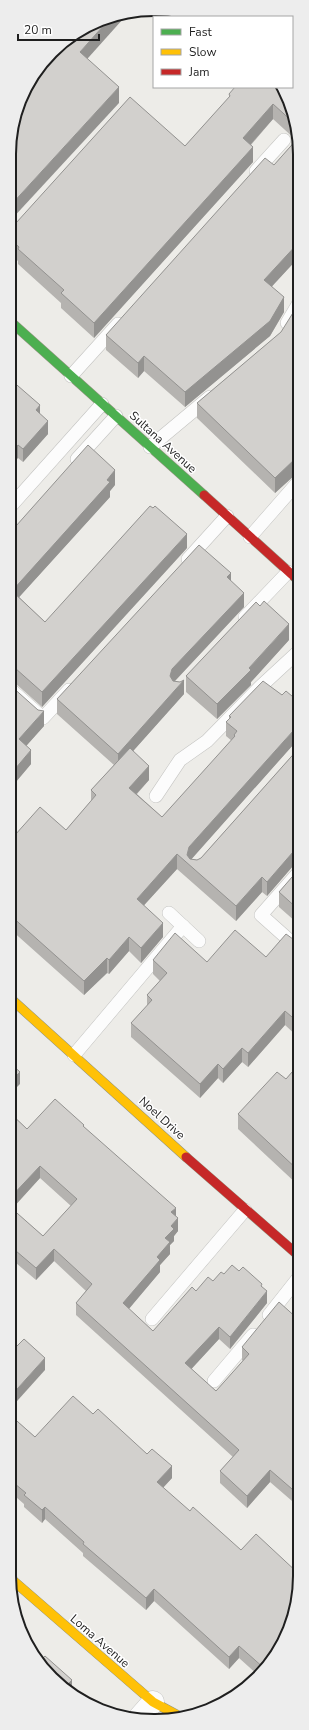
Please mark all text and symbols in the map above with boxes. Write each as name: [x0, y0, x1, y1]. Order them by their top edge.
scale bar: [18, 16, 99, 42]
legend: [153, 16, 293, 88]
text: 20 m: [24, 22, 52, 38]
text: Fast: [189, 24, 212, 40]
text: Slow: [189, 44, 217, 60]
text: Jam: [188, 64, 210, 80]
street label: Sultana Avenue: [126, 408, 200, 476]
street label: Noel Drive: [135, 1093, 189, 1143]
street label: Loma Avenue: [67, 1611, 133, 1671]

